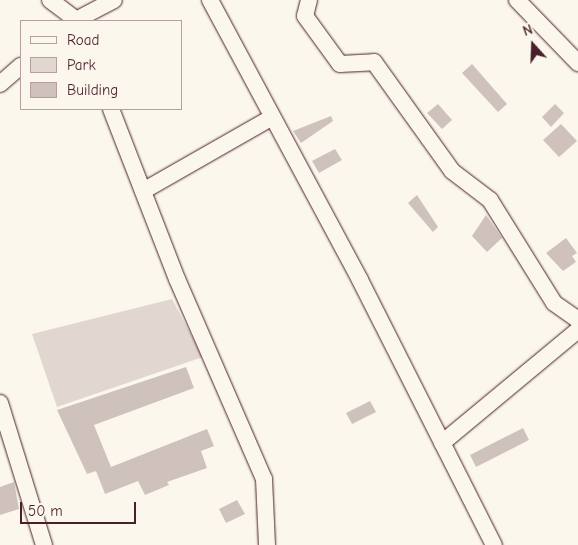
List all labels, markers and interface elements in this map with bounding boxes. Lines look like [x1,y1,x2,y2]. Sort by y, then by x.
legend [20,20,182,110]
north arrow [508,20,558,70]
text: N [520,21,535,40]
text: Road [67,31,99,49]
text: Park [67,56,96,74]
text: Building [67,81,118,99]
scale bar [22,492,139,524]
text: 50 m [28,502,63,520]

